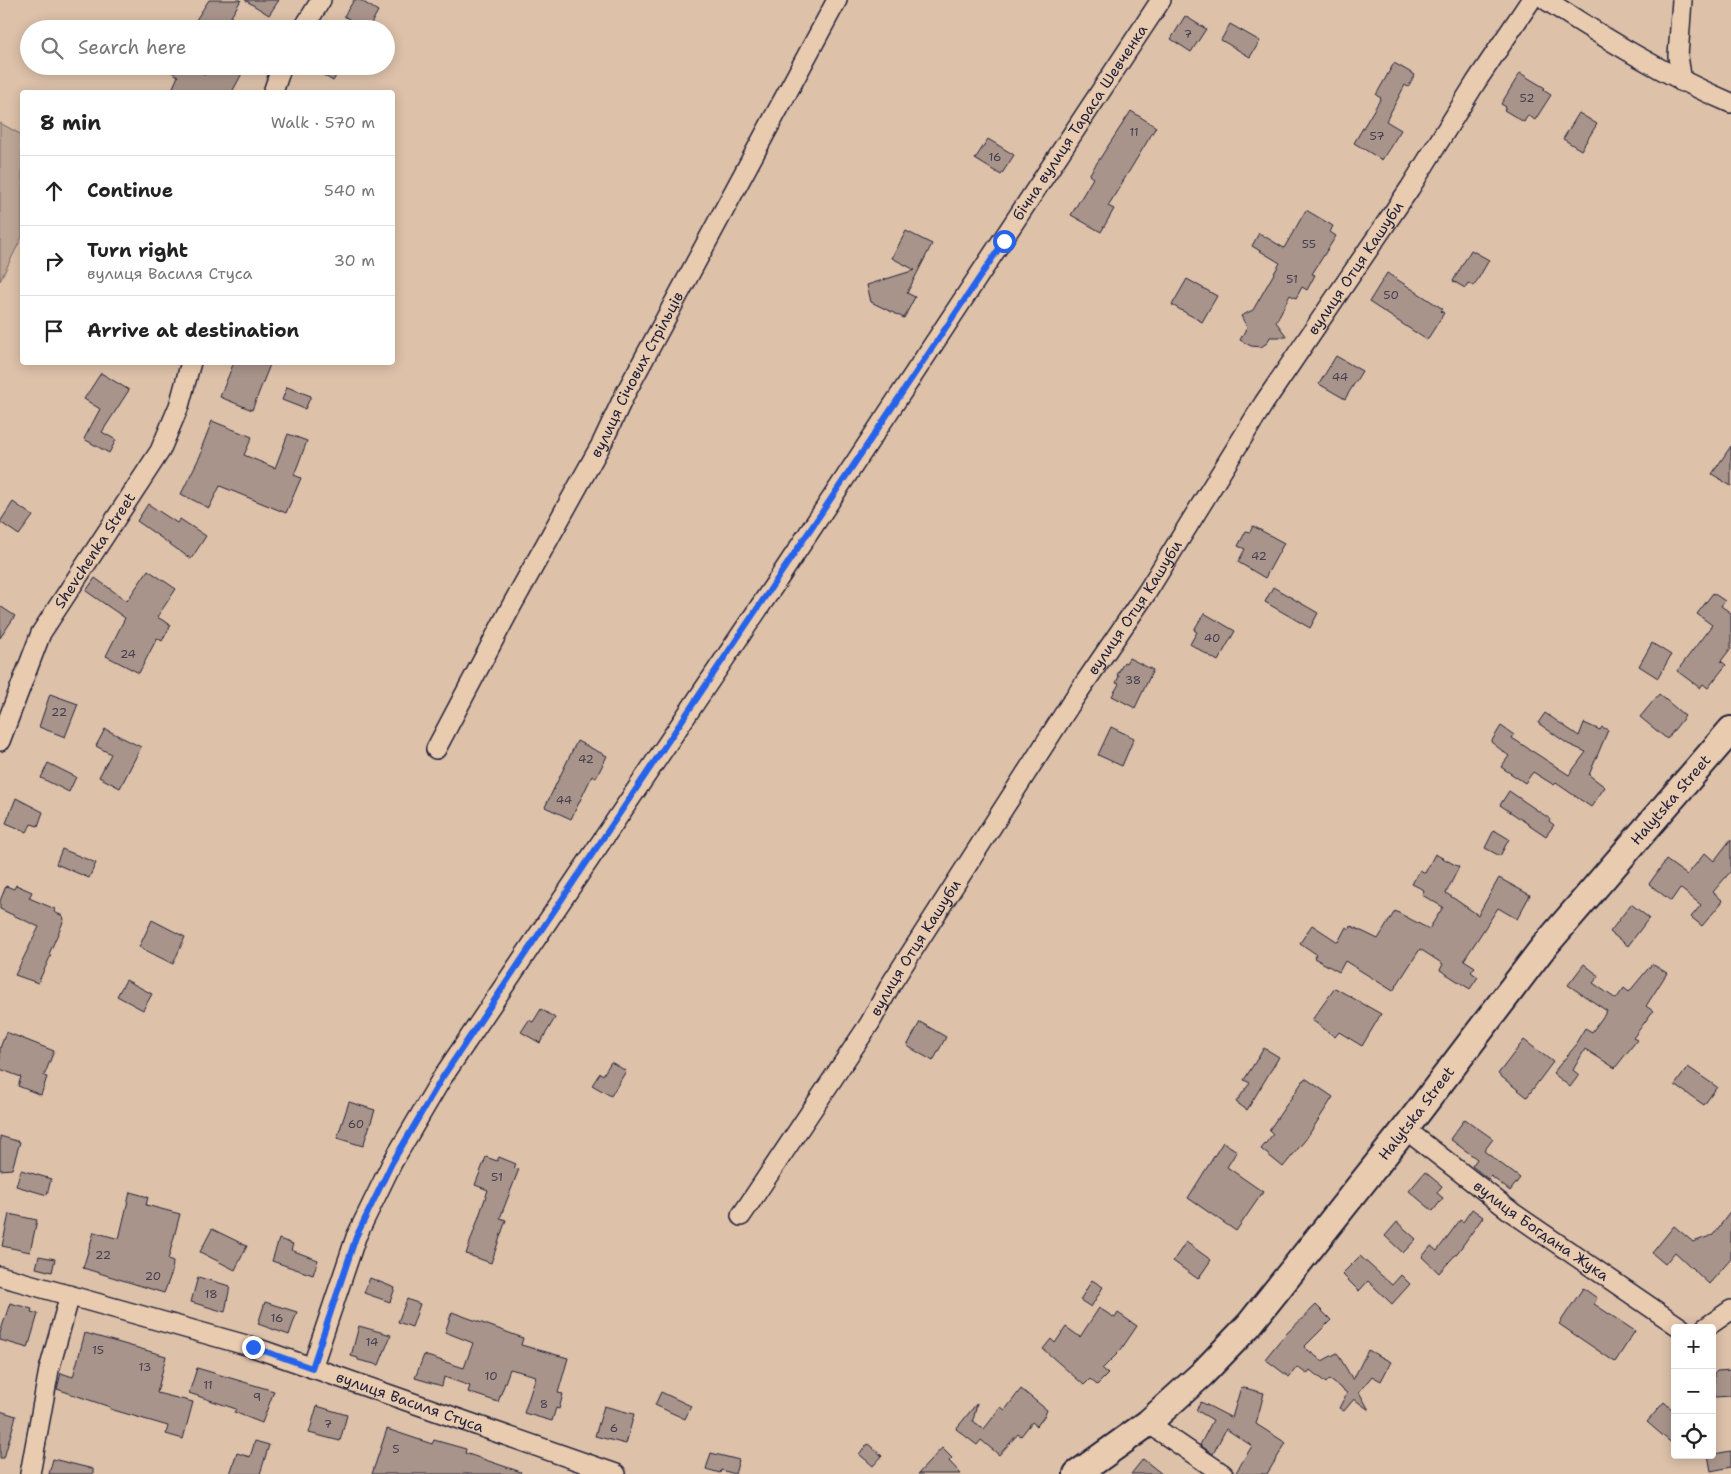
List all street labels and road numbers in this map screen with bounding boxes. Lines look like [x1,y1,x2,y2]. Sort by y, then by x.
street label: бічна вулиця Тараса Шевченка [1008,20,1152,224]
street label: вулиця Отця Кашуби [1303,197,1408,339]
street label: вулиця Січових Стрільців [586,288,688,461]
street label: Shevchenka Street [50,489,140,612]
street label: вулиця Отця Кашуби [1083,536,1187,679]
street label: Halytska Street [1626,750,1715,849]
street label: вулиця Отця Кашуби [866,875,966,1020]
street label: Halytska Street [1374,1063,1459,1164]
street label: вулиця Богдана Жука [1469,1176,1613,1286]
street label: вулиця Василя Стуса [333,1367,487,1437]

